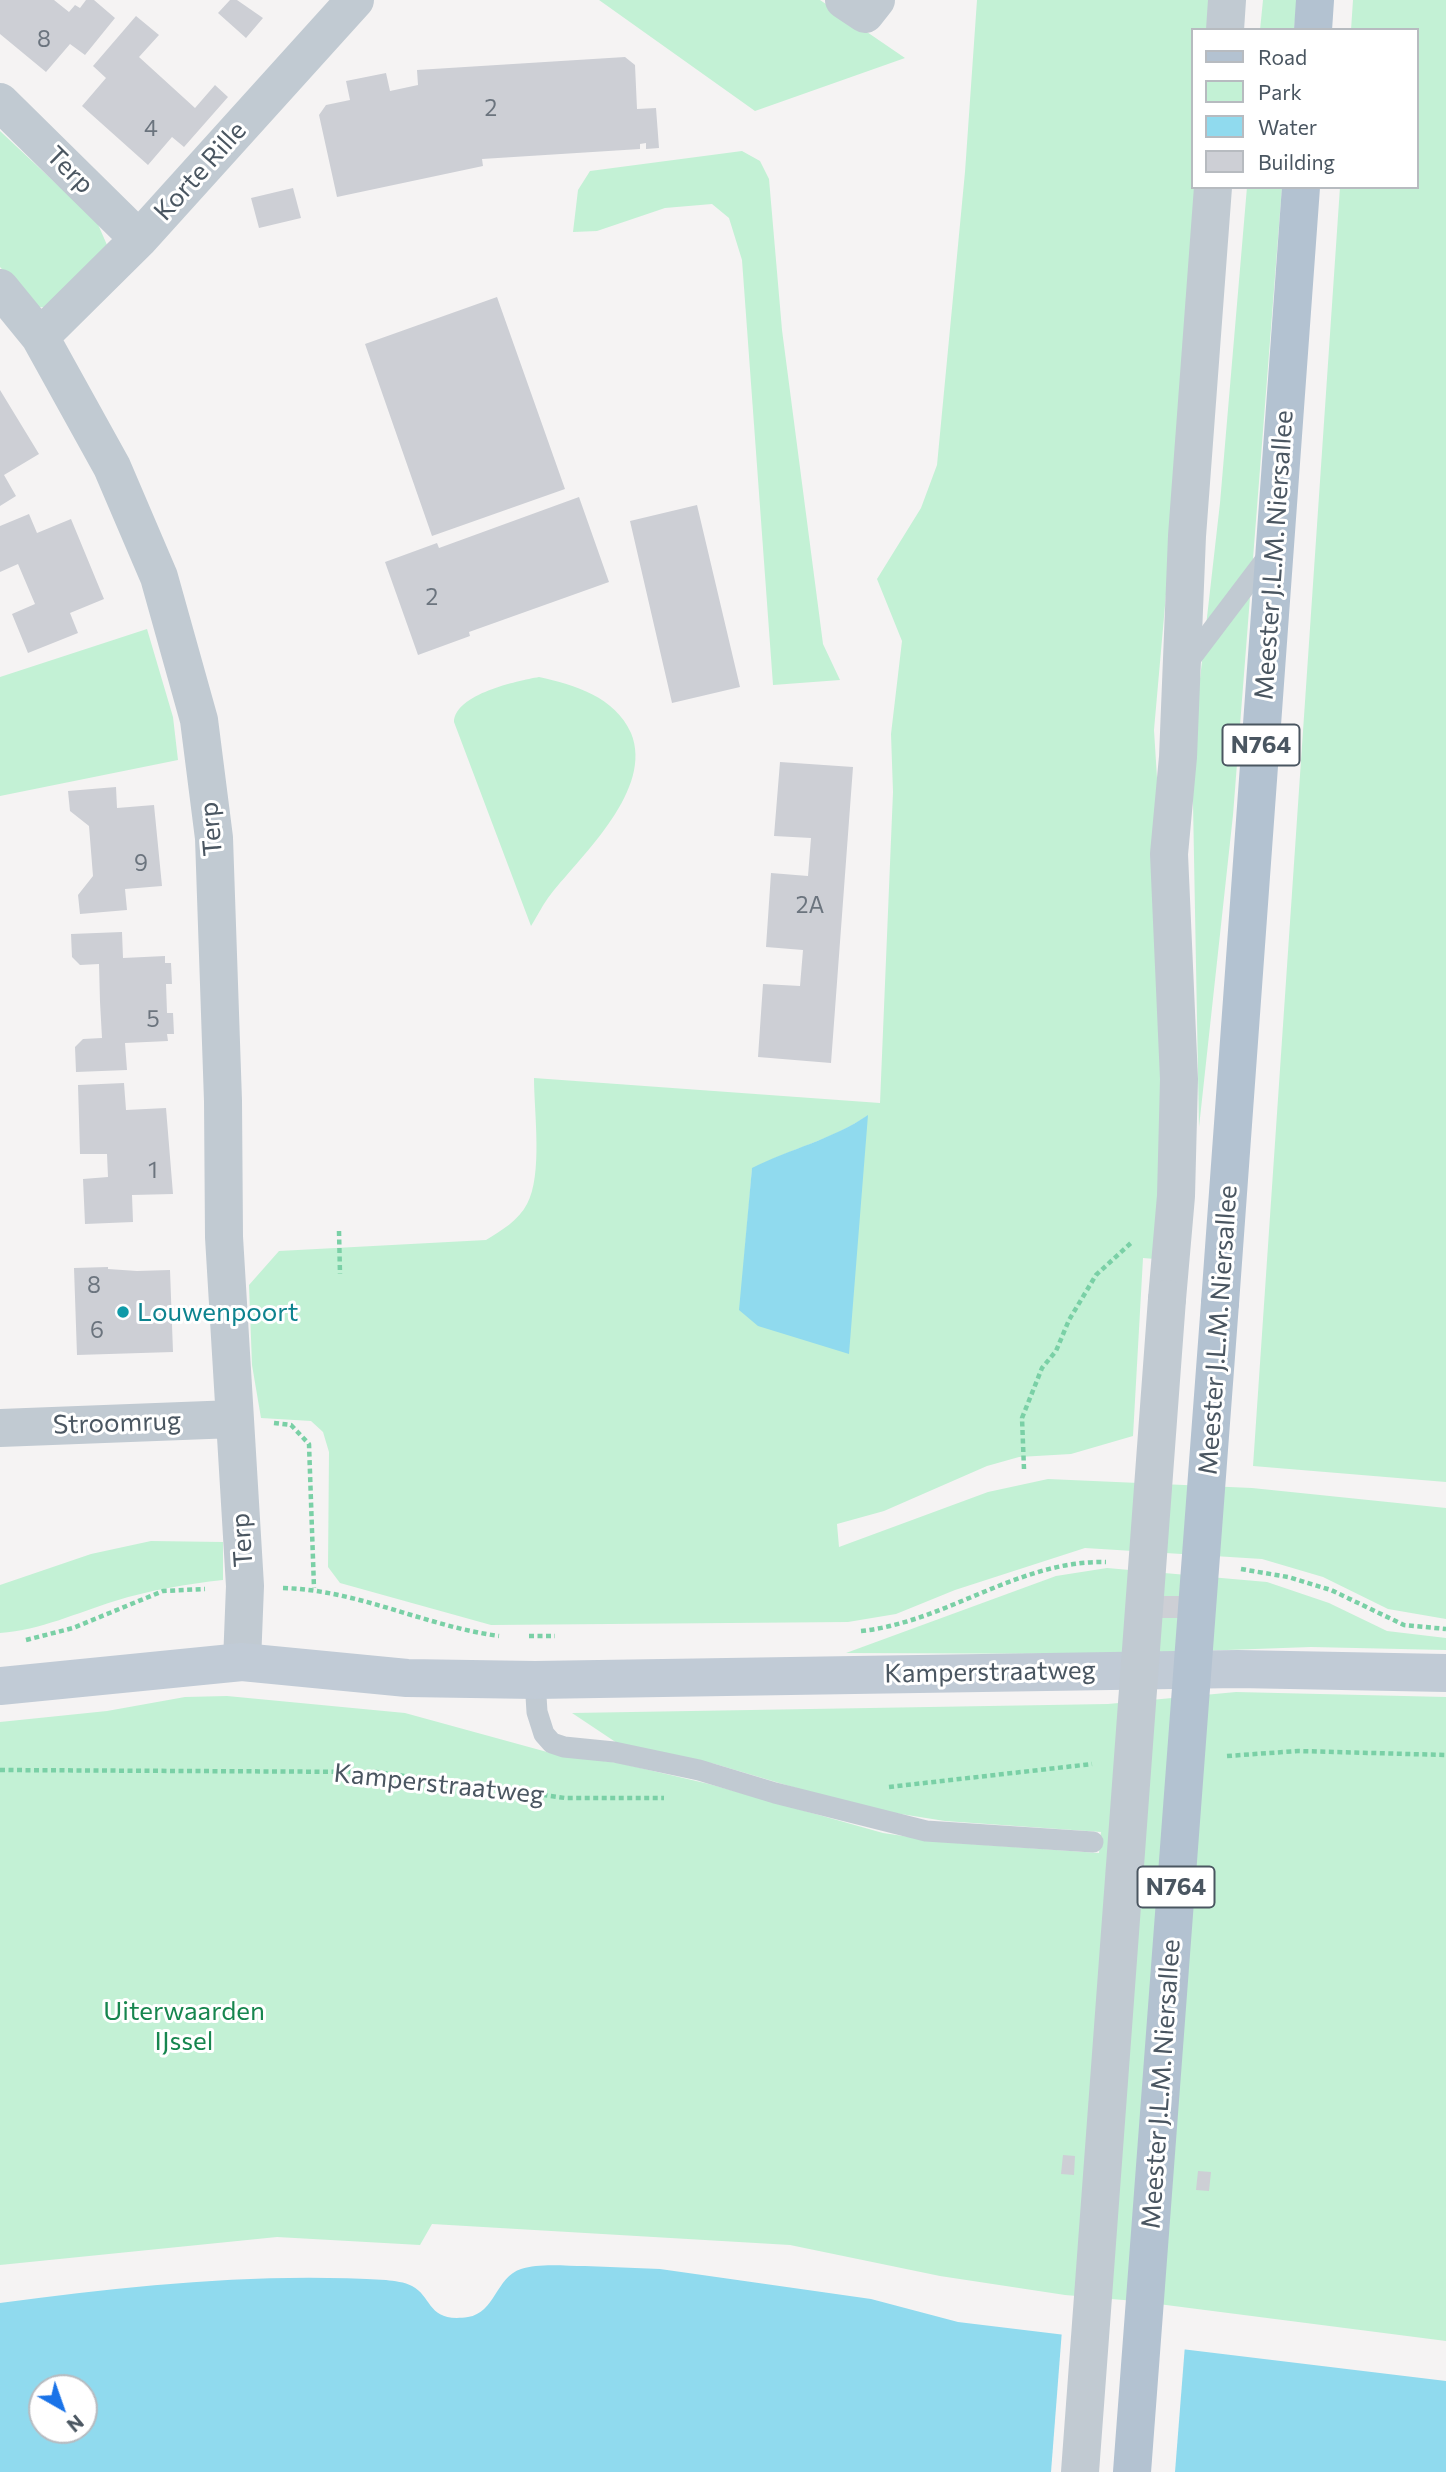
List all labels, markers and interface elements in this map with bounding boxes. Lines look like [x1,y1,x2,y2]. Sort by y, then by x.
house number: 8 [37,25,51,53]
legend [1190,28,1418,189]
text: Road [1258,44,1307,69]
text: Park [1258,79,1302,104]
house number: 2 [485,94,497,122]
house number: 4 [144,114,158,142]
text: Water [1258,114,1317,139]
street label: Korte Rille [147,115,253,227]
street label: Terp [40,140,100,200]
text: Building [1258,149,1335,174]
street label: Meester J.L.M. Niersallee [1248,409,1300,701]
house number: 2 [426,583,438,611]
road number: N764 [1222,724,1300,766]
street label: Terp [193,801,229,857]
house number: 9 [134,849,148,877]
house number: 2A [796,891,824,919]
house number: 5 [146,1005,160,1033]
house number: 1 [148,1156,158,1184]
street label: Meester J.L.M. Niersallee [1192,1184,1244,1476]
house number: 8 [87,1271,101,1299]
place label: Louwenpoort [137,1296,298,1328]
marker: Louwenpoort [115,1304,131,1320]
house number: 6 [90,1316,104,1344]
street label: Stroomrug [52,1405,182,1441]
street label: Terp [225,1512,259,1568]
street label: Kamperstraatweg [884,1655,1096,1689]
street label: Kamperstraatweg [332,1757,546,1811]
road number: N764 [1138,1866,1214,1908]
street label: Meester J.L.M. Niersallee [1135,1938,1187,2230]
park label: Uiterwaarden IJssel [103,1995,265,2056]
north arrow [28,2374,98,2444]
text: N [63,2411,88,2437]

